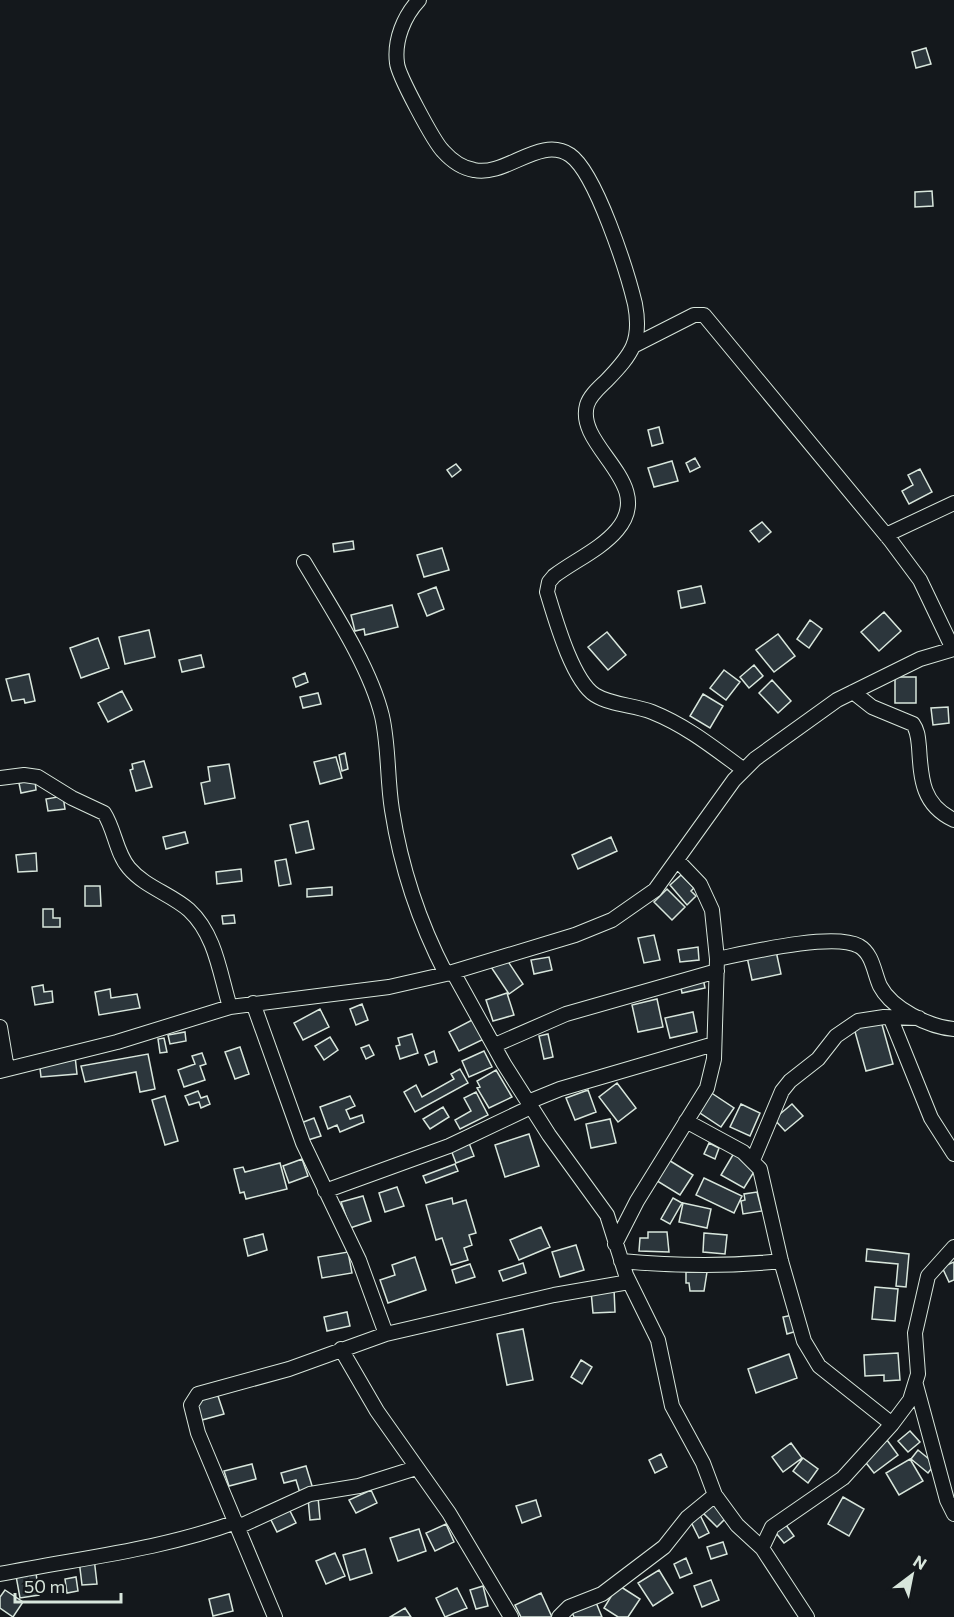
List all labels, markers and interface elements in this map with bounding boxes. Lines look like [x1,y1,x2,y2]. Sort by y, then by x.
north arrow [882,1545,942,1605]
text: N [910,1551,930,1573]
scale bar [15,1566,122,1604]
text: 50 m [24,1575,65,1597]

